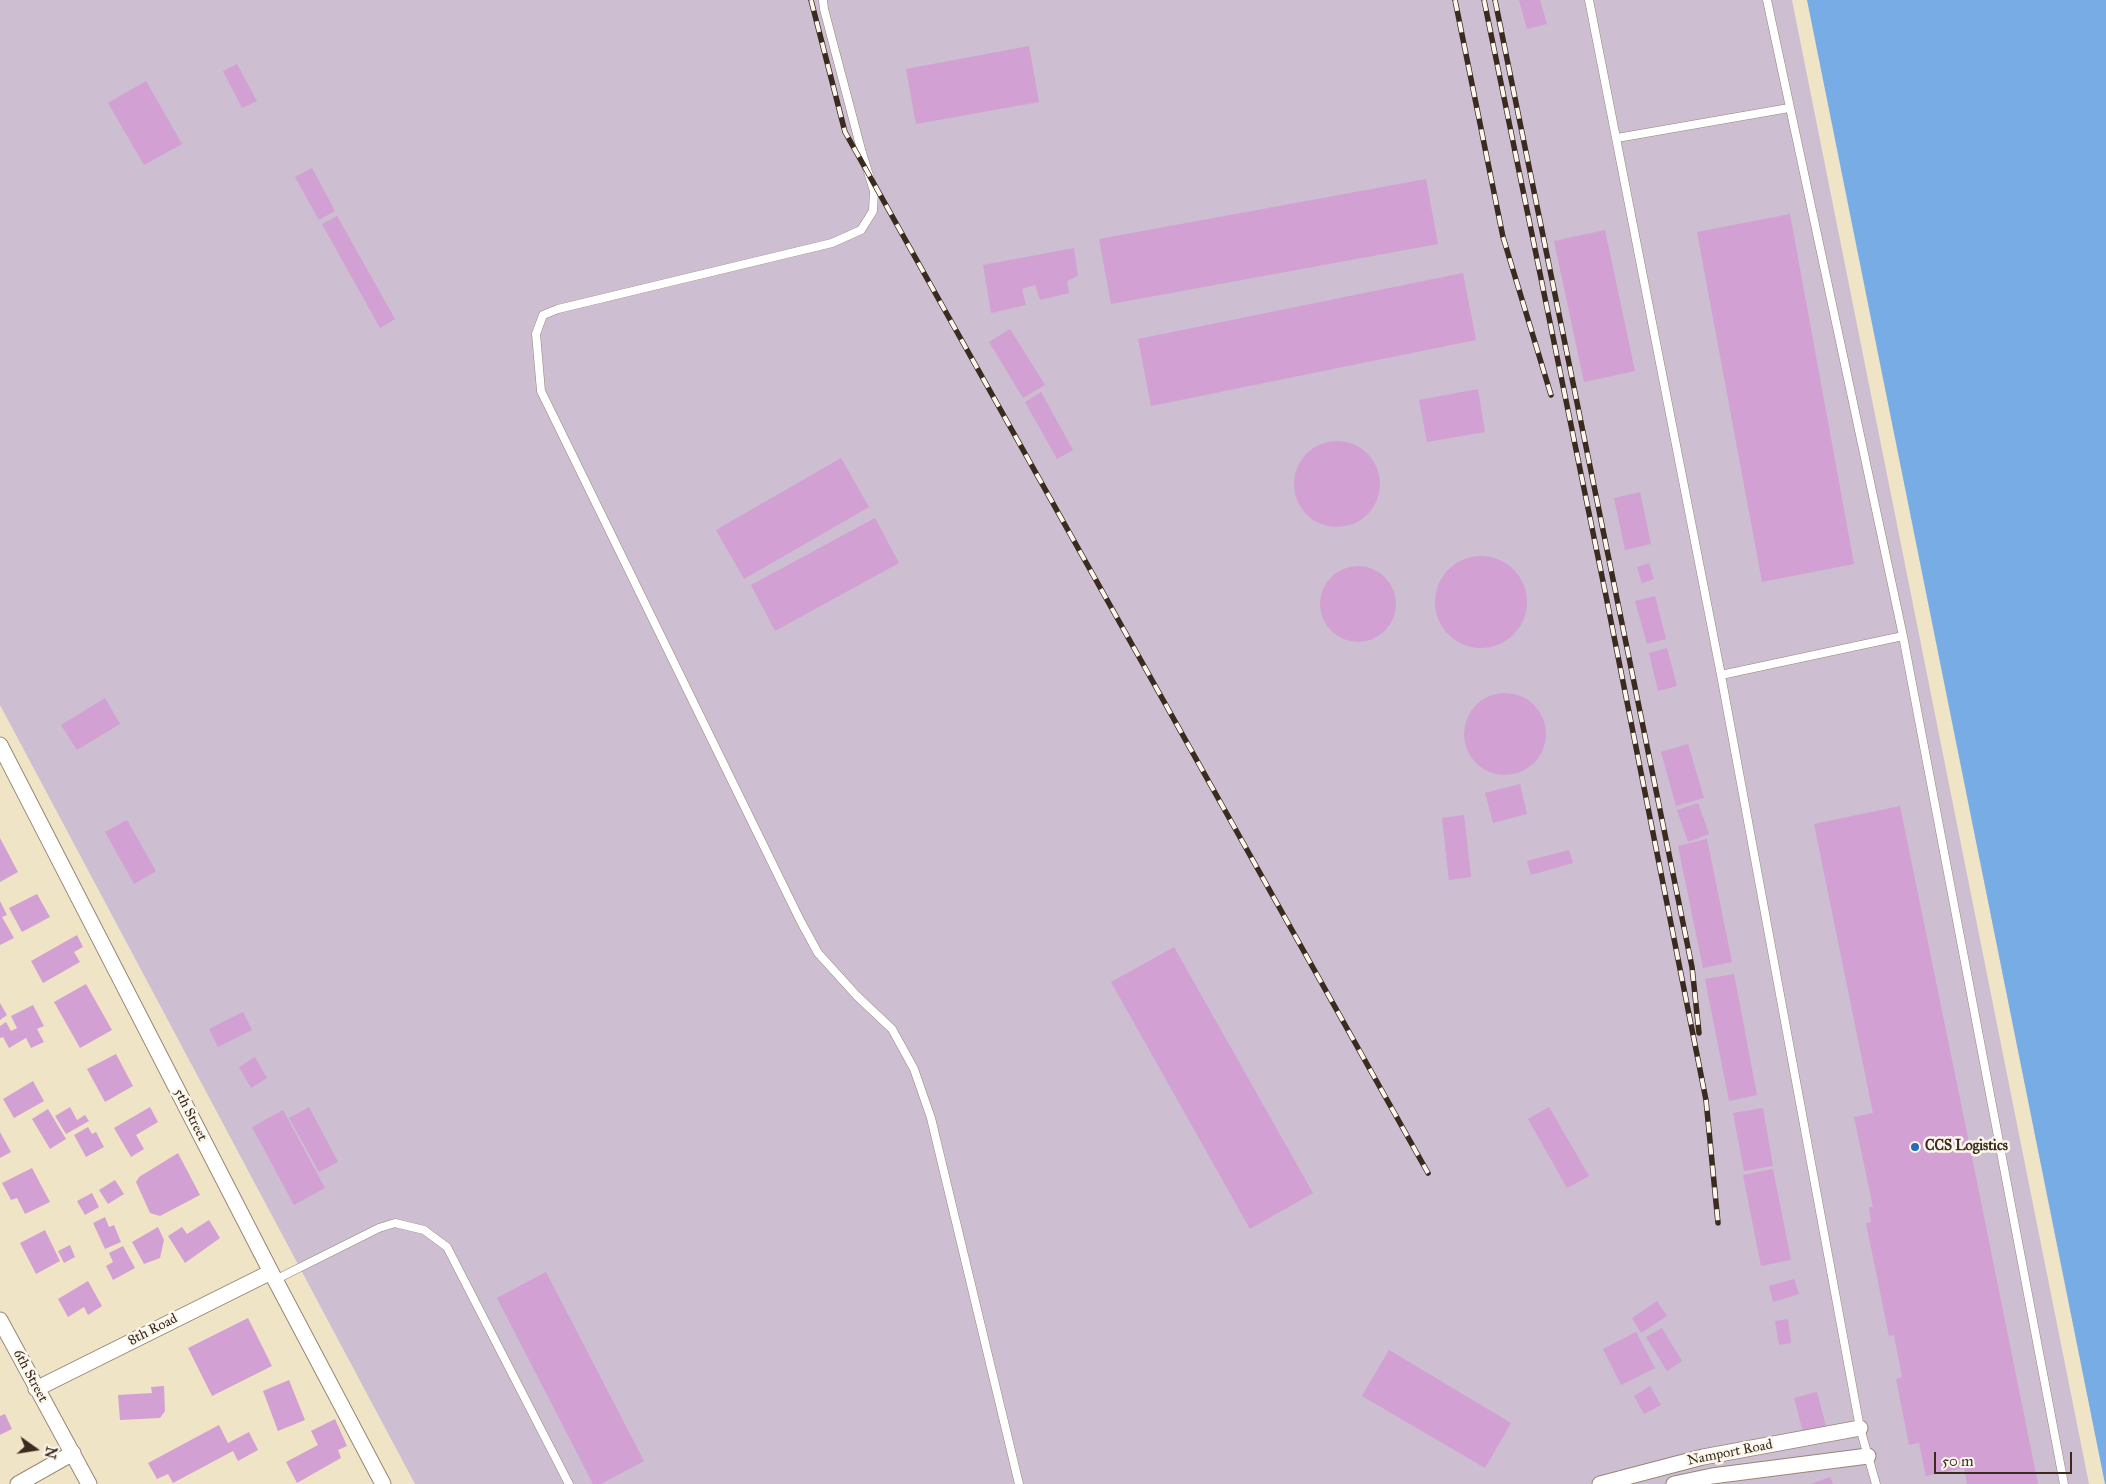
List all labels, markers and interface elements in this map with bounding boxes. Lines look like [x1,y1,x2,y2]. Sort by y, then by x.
street label: 5th Street [170,1086,210,1144]
place label: CCS Logistics [1925,1139,2008,1155]
marker: CCS Logistics [1909,1141,1921,1153]
street label: 8th Road [126,1310,180,1350]
street label: 6th Street [9,1347,51,1405]
north arrow [10,1424,60,1474]
street label: Namport Road [1686,1437,1774,1469]
scale bar [1936,1442,2074,1474]
text: N [40,1445,60,1460]
text: 50 m [1942,1452,1974,1470]

